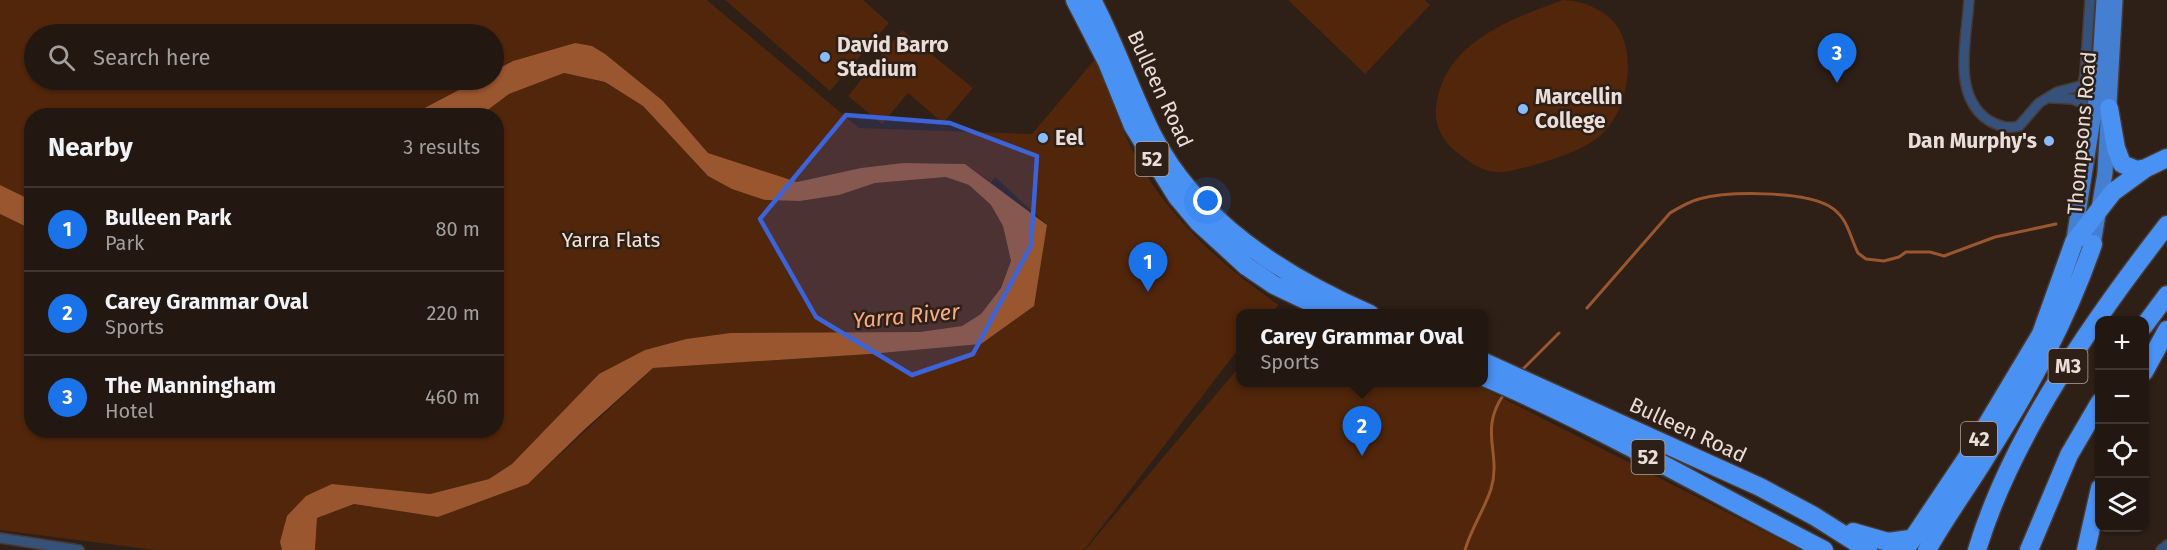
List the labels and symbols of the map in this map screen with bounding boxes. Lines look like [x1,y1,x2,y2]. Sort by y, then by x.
street label: Bulleen Road [1122,26,1198,152]
place label: David Barro Stadium [837,32,949,82]
pin: 3 [1818,34,1856,83]
marker: David Barro Stadium [818,50,832,64]
street label: Thompsons Road [2062,50,2102,216]
place label: Marcellin College [1535,84,1623,134]
marker: Marcellin College [1516,102,1530,116]
place label: Eel [1055,125,1084,151]
place label: Dan Murphy's [1908,128,2037,154]
marker: Eel [1036,131,1050,145]
marker: Dan Murphy's [2042,134,2056,148]
road number: 52 [1136,142,1168,176]
your location [1193,186,1222,215]
park label: Yarra Flats [562,227,661,253]
pin: 1 [1128,242,1168,292]
water label: Yarra River [851,298,961,334]
road number: M3 [2048,349,2088,383]
street label: Bulleen Road [1625,392,1751,468]
pin: 2 [1342,406,1382,456]
road number: 42 [1961,422,1997,456]
road number: 52 [1632,440,1664,474]

